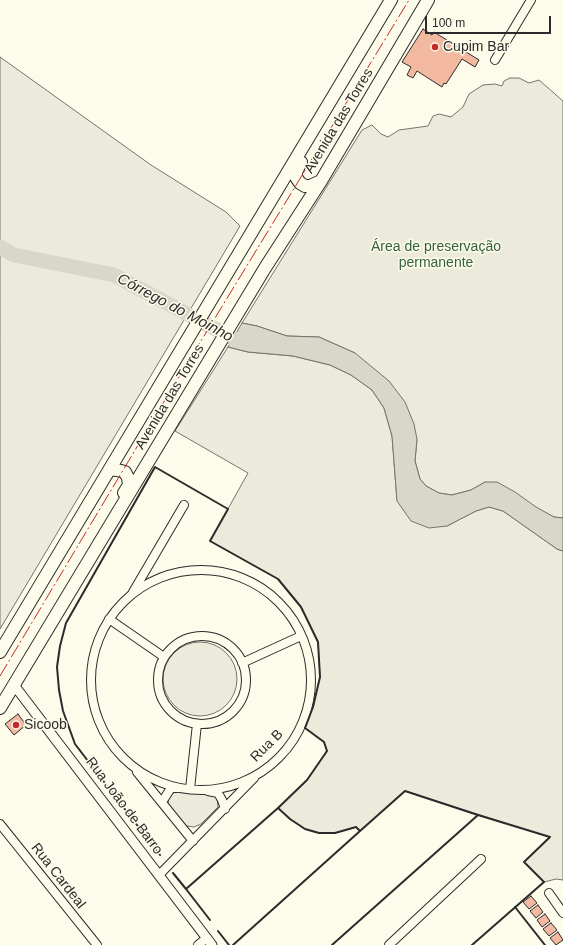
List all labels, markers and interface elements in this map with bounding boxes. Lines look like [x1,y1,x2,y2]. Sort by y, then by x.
scale bar [427,8,553,34]
text: 100 m [432,16,465,30]
place label: Cupim Bar [443,39,509,55]
marker: Cupim Bar [430,42,440,52]
street label: Avenida das Torres [301,65,377,177]
park label: Área de preservação permanente [371,239,501,272]
water label: Córrego do Moinho [114,270,236,346]
street label: Avenida das Torres [132,341,208,453]
place label: Sicoob [24,717,67,733]
marker: Sicoob [11,720,21,730]
street label: Rua B [247,726,287,766]
street label: Rua João de Barro [82,754,166,858]
street label: Rua Cardeal [27,840,89,912]

